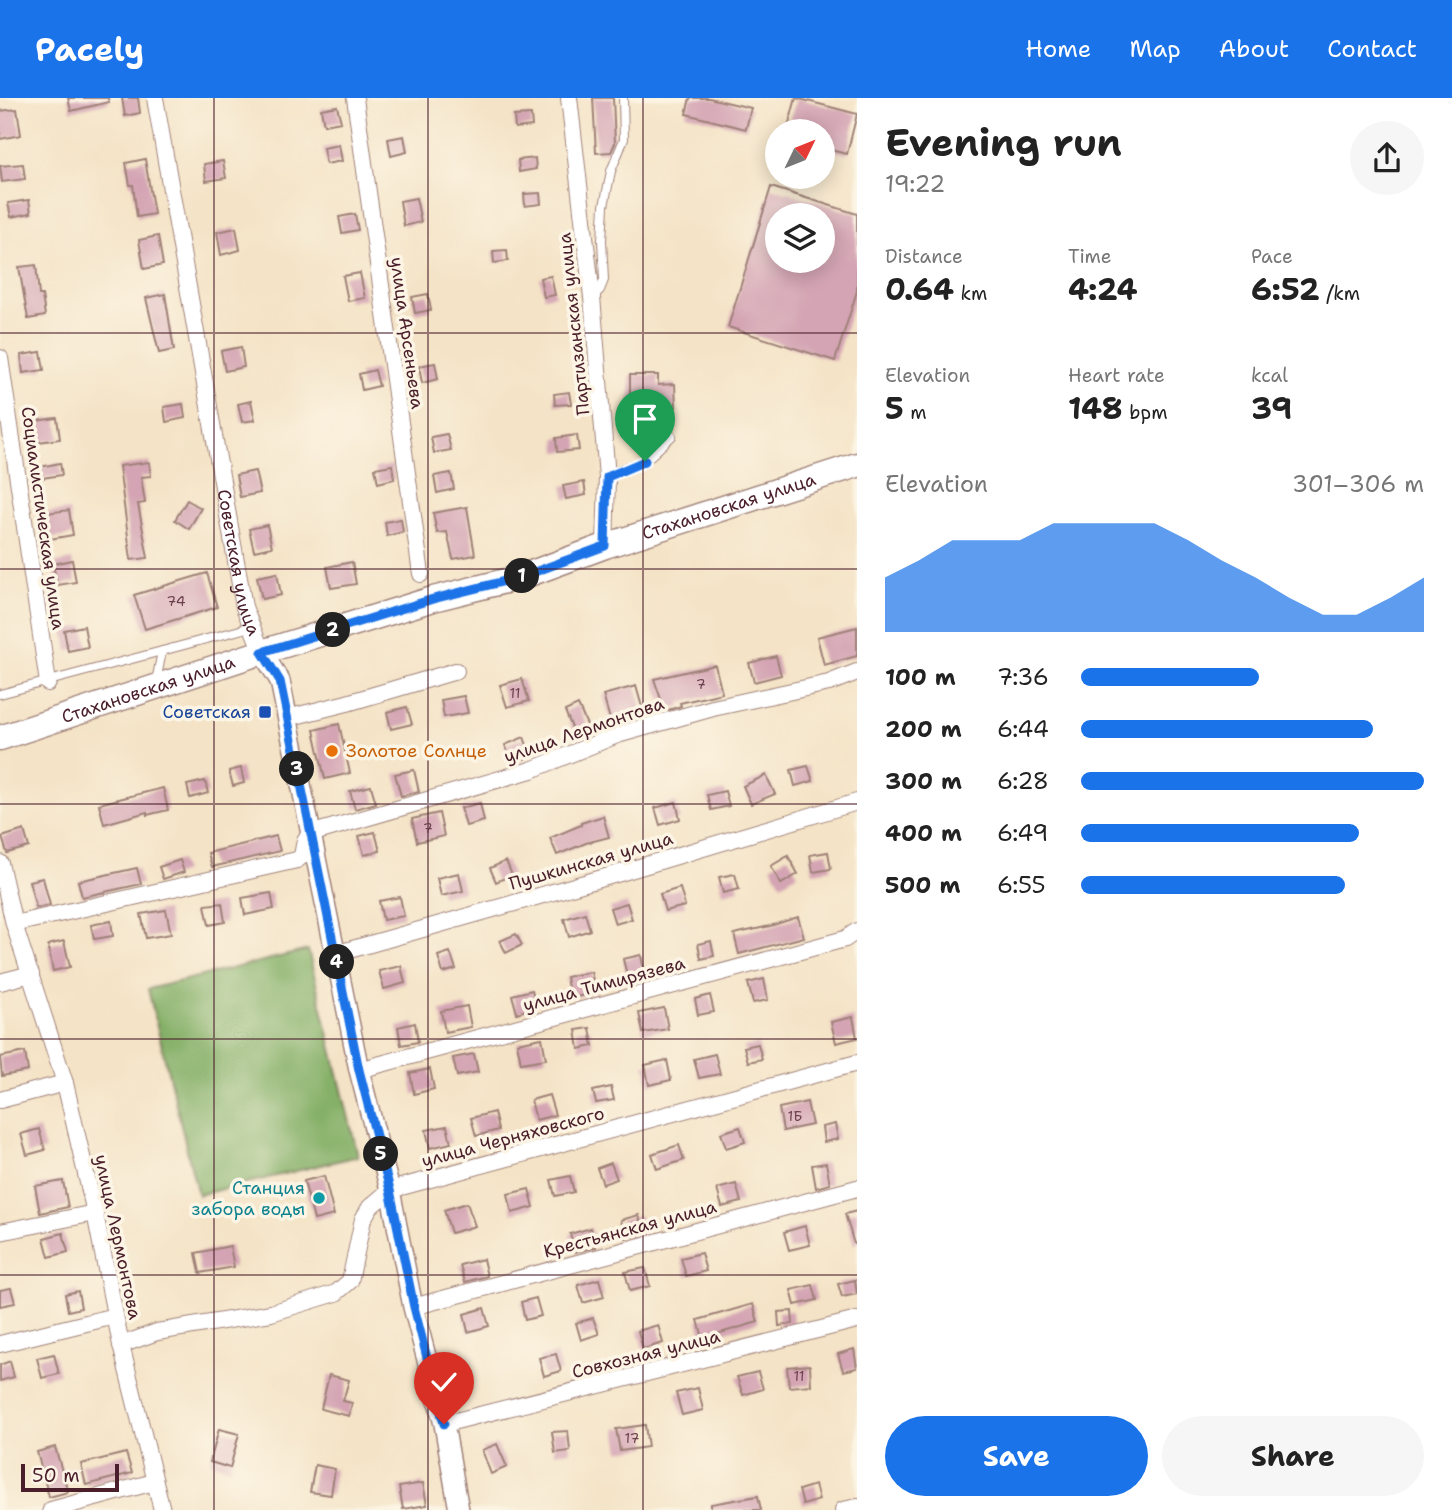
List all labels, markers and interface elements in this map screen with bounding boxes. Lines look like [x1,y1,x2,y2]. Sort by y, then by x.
text: Pacely [35,27,144,72]
text: Home [1025,33,1091,65]
text: Map [1129,33,1181,65]
text: About [1219,33,1289,65]
text: Contact [1327,33,1417,65]
text: Evening run [885,117,1122,168]
north arrow [765,119,835,189]
map controls [765,119,835,273]
button: share [1350,121,1424,195]
text: 19:22 [885,169,945,199]
button: layers [765,203,835,273]
street label: Партизанская улица [552,232,596,416]
text: Distance [885,244,963,269]
text: Time [1068,244,1112,269]
text: Pace [1251,244,1293,269]
street label: улица Арсеньева [384,255,430,411]
text: 0.64 [885,269,954,310]
text: 4:24 [1068,269,1138,310]
text: 6:52 [1251,269,1320,310]
text: km [954,281,987,306]
text: /km [1320,281,1360,306]
text: Elevation [885,363,970,388]
text: Heart rate [1068,363,1165,388]
text: kcal [1251,363,1288,388]
text: 5 [885,388,904,429]
text: 148 [1068,388,1123,429]
text: 39 [1251,388,1292,429]
pin [615,389,675,461]
icon: arrive [626,400,664,438]
text: m [904,400,927,425]
text: bpm [1123,400,1168,425]
street label: Социалистическая улица [15,405,71,631]
street label: Стахановская улица [639,467,819,545]
text: Elevation [885,469,988,499]
text: 301–306 m [1292,469,1424,499]
street label: Советская улица [212,487,266,639]
pin: 1 [504,559,540,594]
text: 1 [517,563,526,588]
house number: 74 [167,592,186,610]
pin: 2 [316,612,350,648]
text: 2 [326,617,339,642]
street label: Стахановская улица [58,650,238,729]
text: 100 m [885,662,956,692]
text: 7:36 [997,662,1049,692]
house number: 7 [696,675,706,693]
house number: 11 [509,684,521,702]
street label: улица Лермонтова [501,691,667,769]
place label: Советская [163,700,251,724]
marker: Советская [257,704,273,720]
text: 200 m [885,714,962,744]
text: 6:44 [997,714,1049,744]
place label: Золотое Солнце [346,739,487,763]
marker: Золотое Солнце [324,743,340,759]
pin: 3 [280,752,314,786]
text: 3 [290,756,303,781]
text: 300 m [885,766,962,796]
text: 6:28 [997,766,1049,796]
text: 400 m [885,818,962,848]
text: 6:49 [997,818,1048,848]
house number: 7 [423,819,433,837]
street label: Пушкинская улица [506,826,676,896]
text: 500 m [885,870,960,900]
text: 6:55 [997,870,1046,900]
pin: 4 [320,944,354,980]
text: 4 [330,949,343,974]
street label: улица Тимирязева [520,951,688,1017]
street label: улица Черняховского [419,1101,607,1173]
house number: 1Б [787,1107,803,1125]
pin: 5 [364,1136,398,1172]
text: 5 [375,1141,386,1166]
street label: улица Лермонтова [89,1152,147,1322]
place label: Станция забора воды [192,1176,305,1221]
marker: Станция забора воды [311,1190,327,1206]
street label: Крестьянская улица [541,1194,719,1264]
street label: Совхозная улица [569,1324,723,1384]
pin [414,1352,474,1424]
icon: check [425,1363,463,1401]
house number: 11 [793,1367,805,1385]
button: Save [885,1416,1148,1496]
button: Share [1162,1416,1424,1496]
house number: 17 [625,1429,639,1447]
scale bar [21,1461,119,1493]
text: 50 m [32,1463,80,1488]

